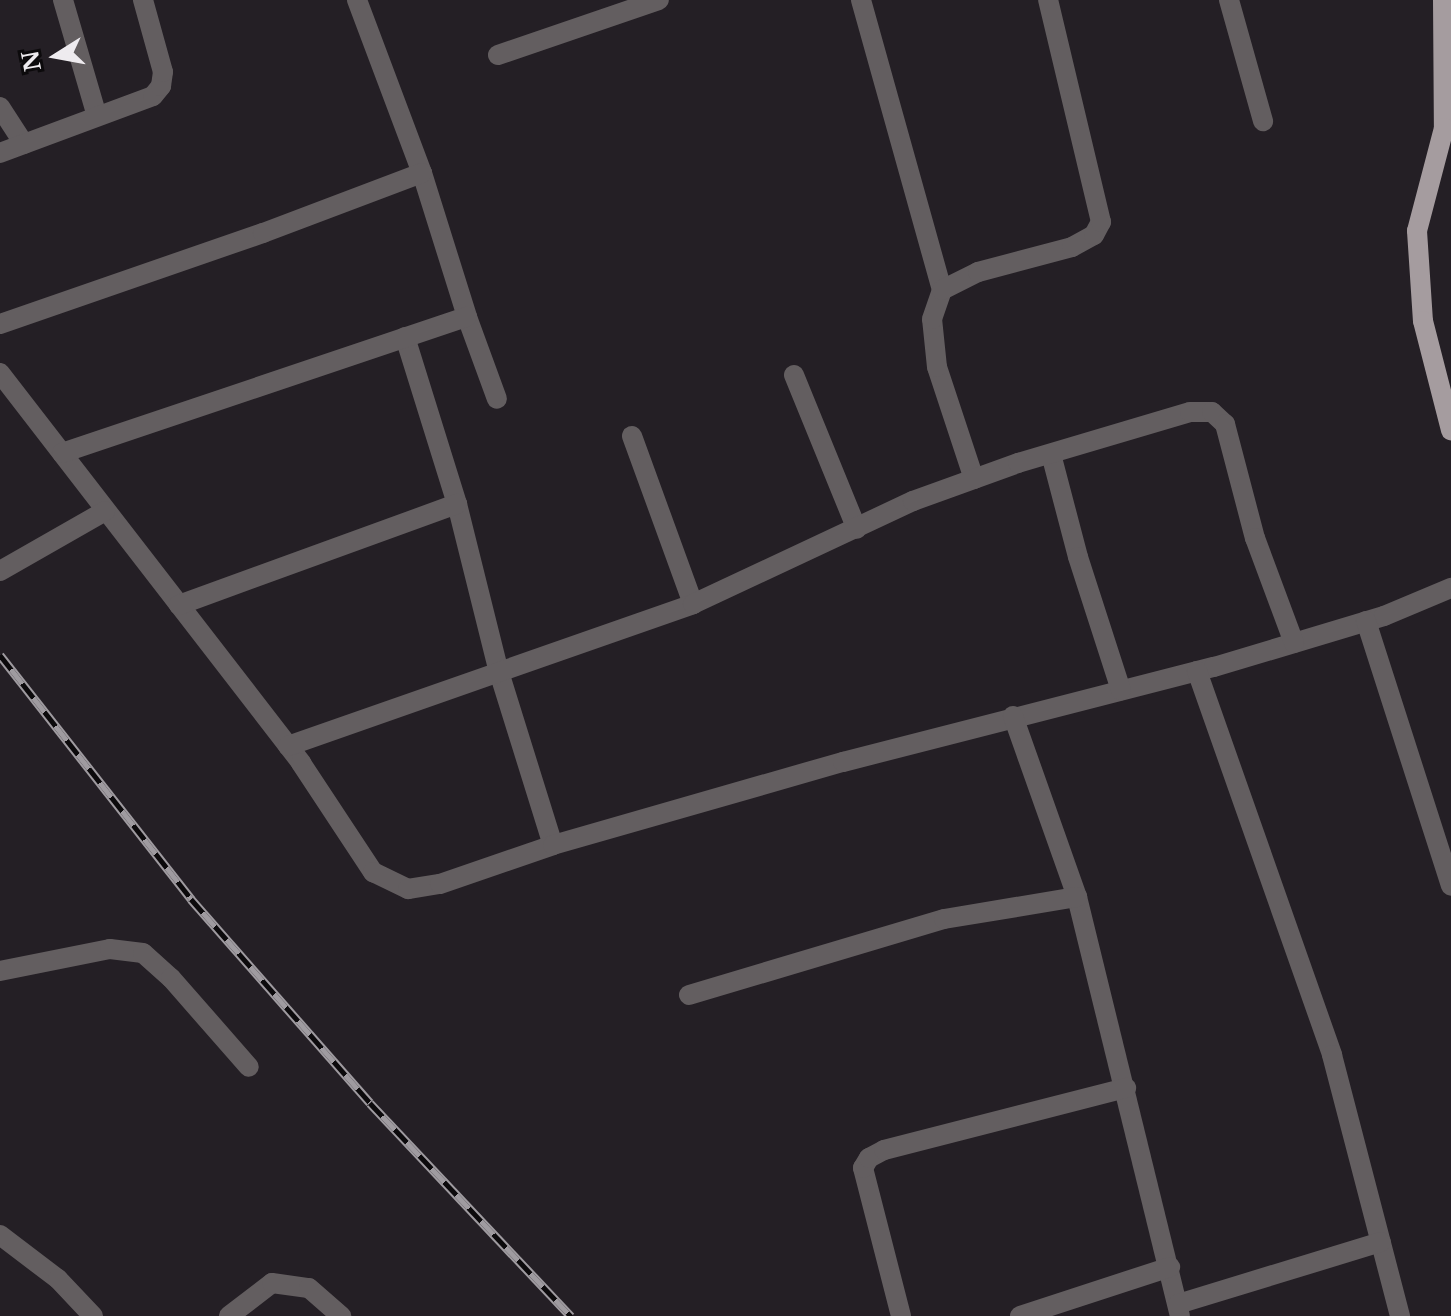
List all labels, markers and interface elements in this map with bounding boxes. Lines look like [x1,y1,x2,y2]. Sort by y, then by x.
north arrow [16,16,96,96]
text: N [17,48,47,73]

